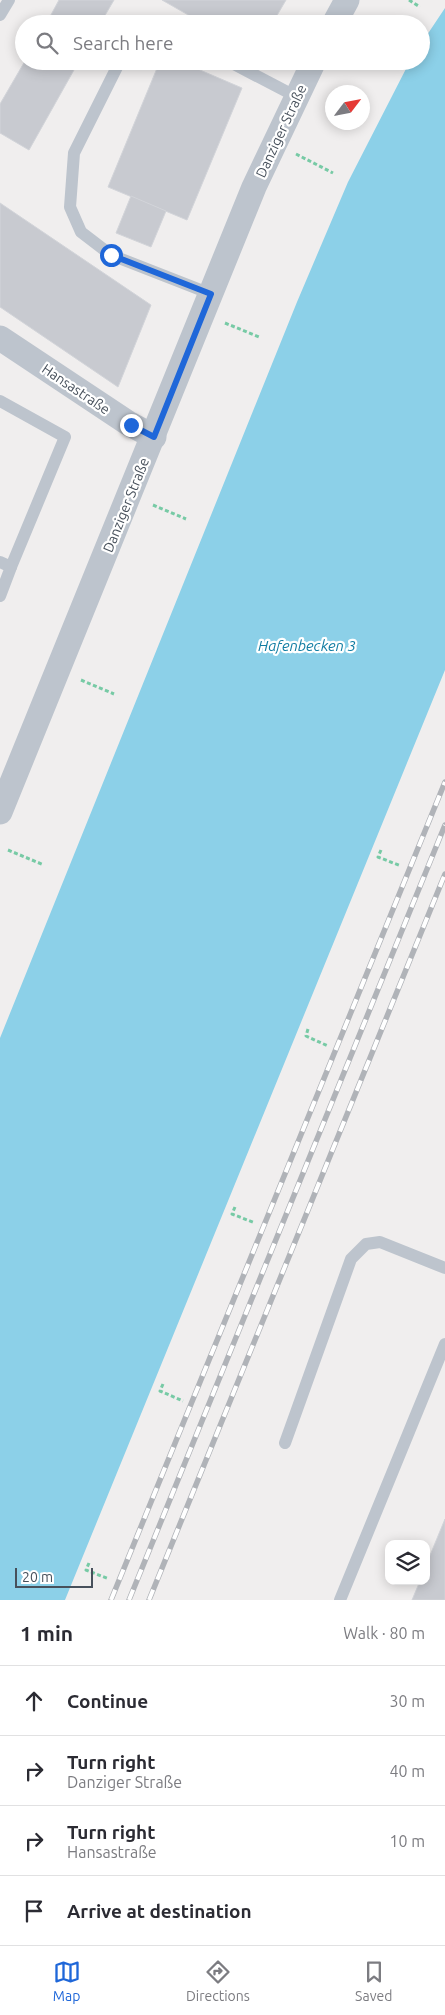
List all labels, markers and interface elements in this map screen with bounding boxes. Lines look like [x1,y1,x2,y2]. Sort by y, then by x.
search box [15,15,430,70]
icon: search [33,29,61,57]
text: Search here [73,32,173,54]
street label: Danziger Straße [252,82,310,180]
north arrow [325,85,370,130]
route start [100,244,123,267]
street label: Hansastraße [39,360,113,418]
route end [120,414,143,437]
street label: Danziger Straße [100,455,152,555]
water label: Hafenbecken 3 [258,637,356,654]
map controls [385,1540,430,1585]
button: layers [385,1540,430,1585]
scale bar [15,1565,92,1588]
text: 20 m [22,1569,53,1585]
text: 1 min [20,1621,73,1645]
text: Walk · 80 m [343,1624,425,1642]
icon: ahead [20,1687,48,1715]
text: Continue [67,1690,148,1712]
text: 30 m [389,1692,425,1710]
text: Turn right [67,1751,155,1773]
icon: right [20,1757,48,1785]
text: 40 m [389,1762,425,1780]
text: Danziger Straße [67,1773,182,1791]
text: Turn right [67,1821,155,1843]
icon: right [20,1827,48,1855]
text: 10 m [389,1832,425,1850]
text: Hansastraße [67,1843,157,1861]
icon: arrive [20,1897,48,1925]
text: Arrive at destination [67,1900,252,1922]
tab: Map [53,1958,81,2004]
tab: Directions [186,1958,250,2004]
tab: Saved [355,1958,392,2004]

